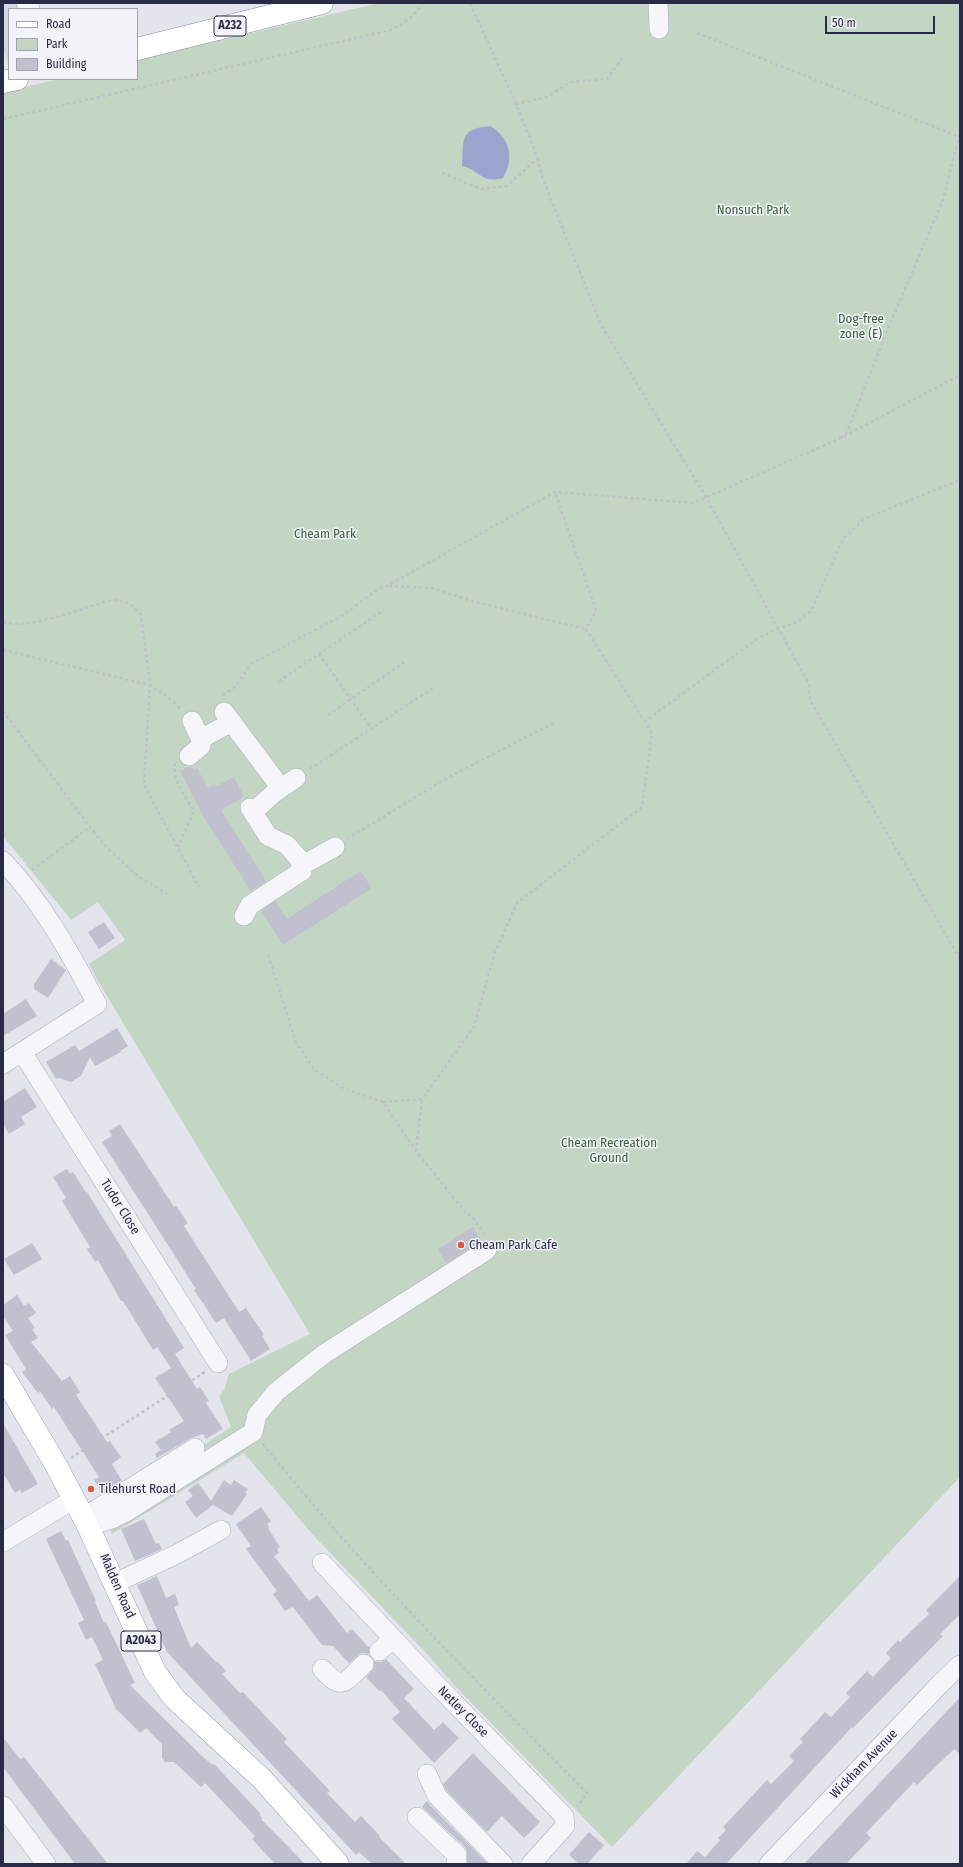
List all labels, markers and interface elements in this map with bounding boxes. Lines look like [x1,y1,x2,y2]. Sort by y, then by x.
legend [8,8,138,80]
scale bar [827,8,937,34]
road number: A232 [214,16,246,36]
text: 50 m [832,16,856,30]
text: Road [46,17,71,31]
text: Park [46,37,67,51]
text: Building [46,57,86,71]
park label: Nonsuch Park [717,202,789,218]
park label: Dog-free zone (E) [838,311,884,342]
park label: Cheam Park [294,526,356,542]
park label: Cheam Recreation Ground [561,1135,657,1166]
street label: Tudor Close [97,1176,143,1238]
place label: Cheam Park Cafe [469,1237,557,1253]
marker: Cheam Park Cafe [456,1240,466,1250]
place label: Tilehurst Road [99,1481,176,1497]
marker: Tilehurst Road [86,1484,96,1494]
street label: Malden Road [96,1551,138,1621]
road number: A2043 [121,1631,161,1651]
street label: Netley Close [434,1683,492,1741]
street label: Wickham Avenue [827,1726,901,1802]

